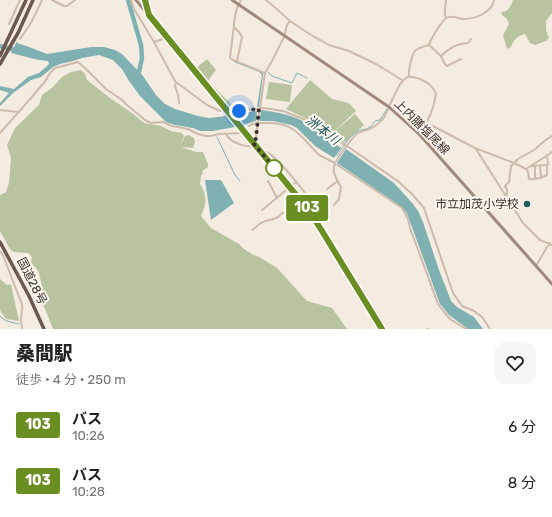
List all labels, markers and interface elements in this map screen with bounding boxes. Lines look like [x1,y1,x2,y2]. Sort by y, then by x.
street label: 上内膳塩尾線 [392,97,452,157]
your location [229,101,249,121]
water label: 洲本川 [303,112,345,149]
unlabelled marker [265,159,283,177]
line badge: 103 [284,195,330,221]
place label: 市立加茂小学校 [435,197,519,211]
text: 103 [294,199,320,216]
marker: 市立加茂小学校 [522,199,532,209]
street label: 国道28号 [14,255,50,307]
text: 桑間駅 [16,342,73,365]
button: heart [494,342,536,384]
text: 徒歩 · 4 分 · 250 m [16,372,126,387]
text: バス [72,410,102,428]
text: 103 [25,416,51,433]
text: 6 分 [508,418,536,436]
text: 10:26 [72,428,105,443]
text: バス [72,466,102,484]
text: 103 [25,472,51,489]
text: 8 分 [508,474,536,492]
text: 10:28 [72,484,105,499]

